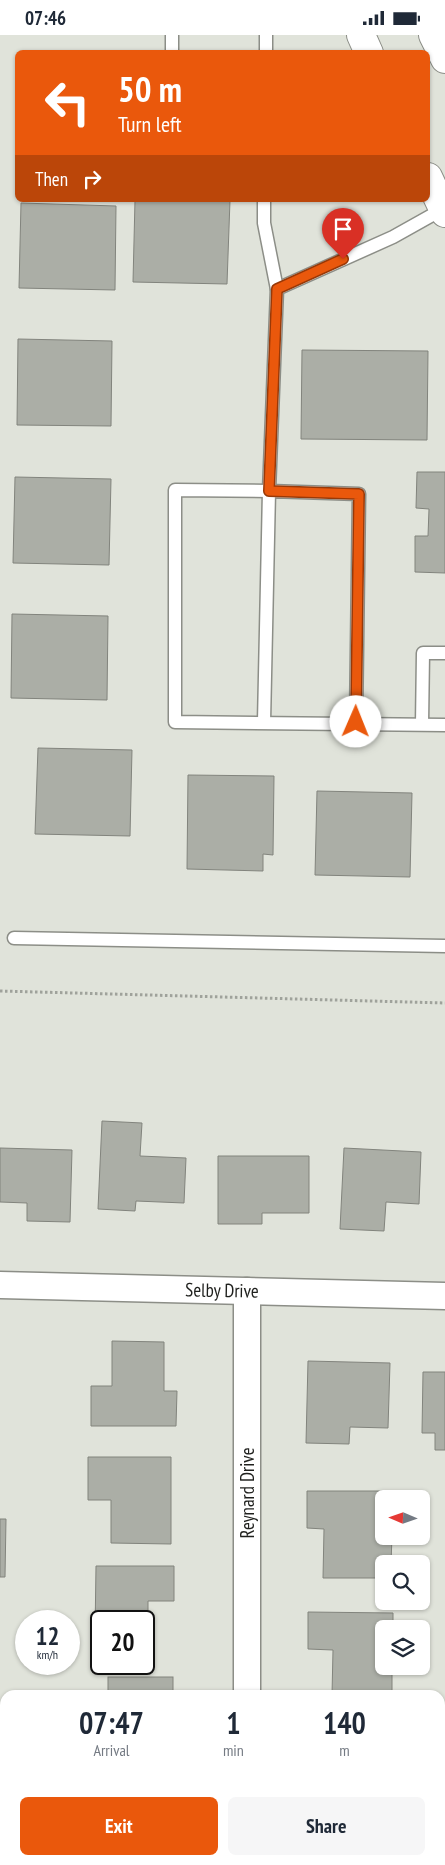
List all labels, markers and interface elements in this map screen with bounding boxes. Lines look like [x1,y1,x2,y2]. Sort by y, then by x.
text: 07:46 [25,6,66,30]
text: 50 m [118,66,182,112]
icon: left [35,70,100,135]
text: Turn left [118,110,182,138]
icon: right [78,165,106,193]
text: Then [35,167,68,191]
pin [322,208,364,259]
icon: arrive [329,215,357,243]
position arrow [329,695,381,747]
street label: Selby Drive [185,1277,259,1303]
street label: Reynard Drive [235,1447,259,1538]
north arrow [375,1490,430,1545]
map controls [375,1490,430,1675]
button: search [375,1555,430,1610]
speed limit sign: 20 [90,1610,155,1675]
text: 12 [36,1620,59,1652]
button: layers [375,1620,430,1675]
text: km/h [37,1647,58,1662]
text: 07:47 [79,1703,144,1742]
text: 1 [226,1703,241,1742]
text: 140 [323,1703,366,1742]
text: Arrival [93,1740,130,1760]
text: min [223,1740,244,1760]
text: m [339,1740,350,1760]
button: Exit [20,1797,218,1855]
button: Share [228,1797,425,1855]

